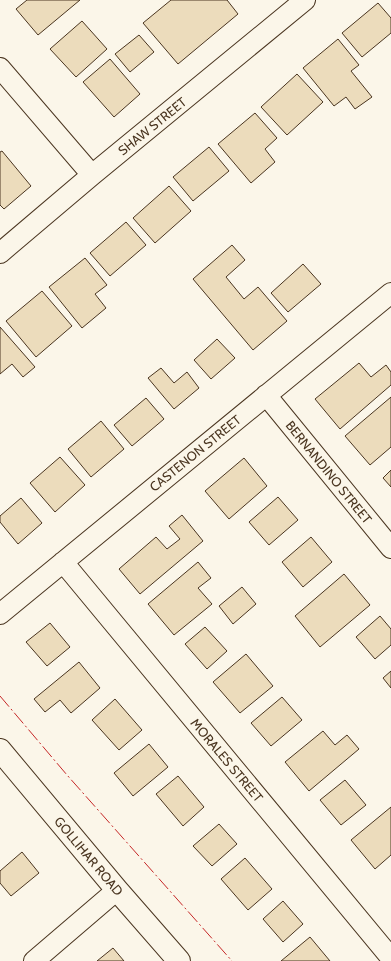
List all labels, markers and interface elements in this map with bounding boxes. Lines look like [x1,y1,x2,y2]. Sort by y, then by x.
street label: SHAW STREET [115,94,189,158]
street label: CASTENON STREET [146,411,244,495]
street label: BERNANDINO STREET [283,417,375,527]
street label: MORALES STREET [187,715,267,805]
street label: GOLLIHAR ROAD [51,813,127,899]

